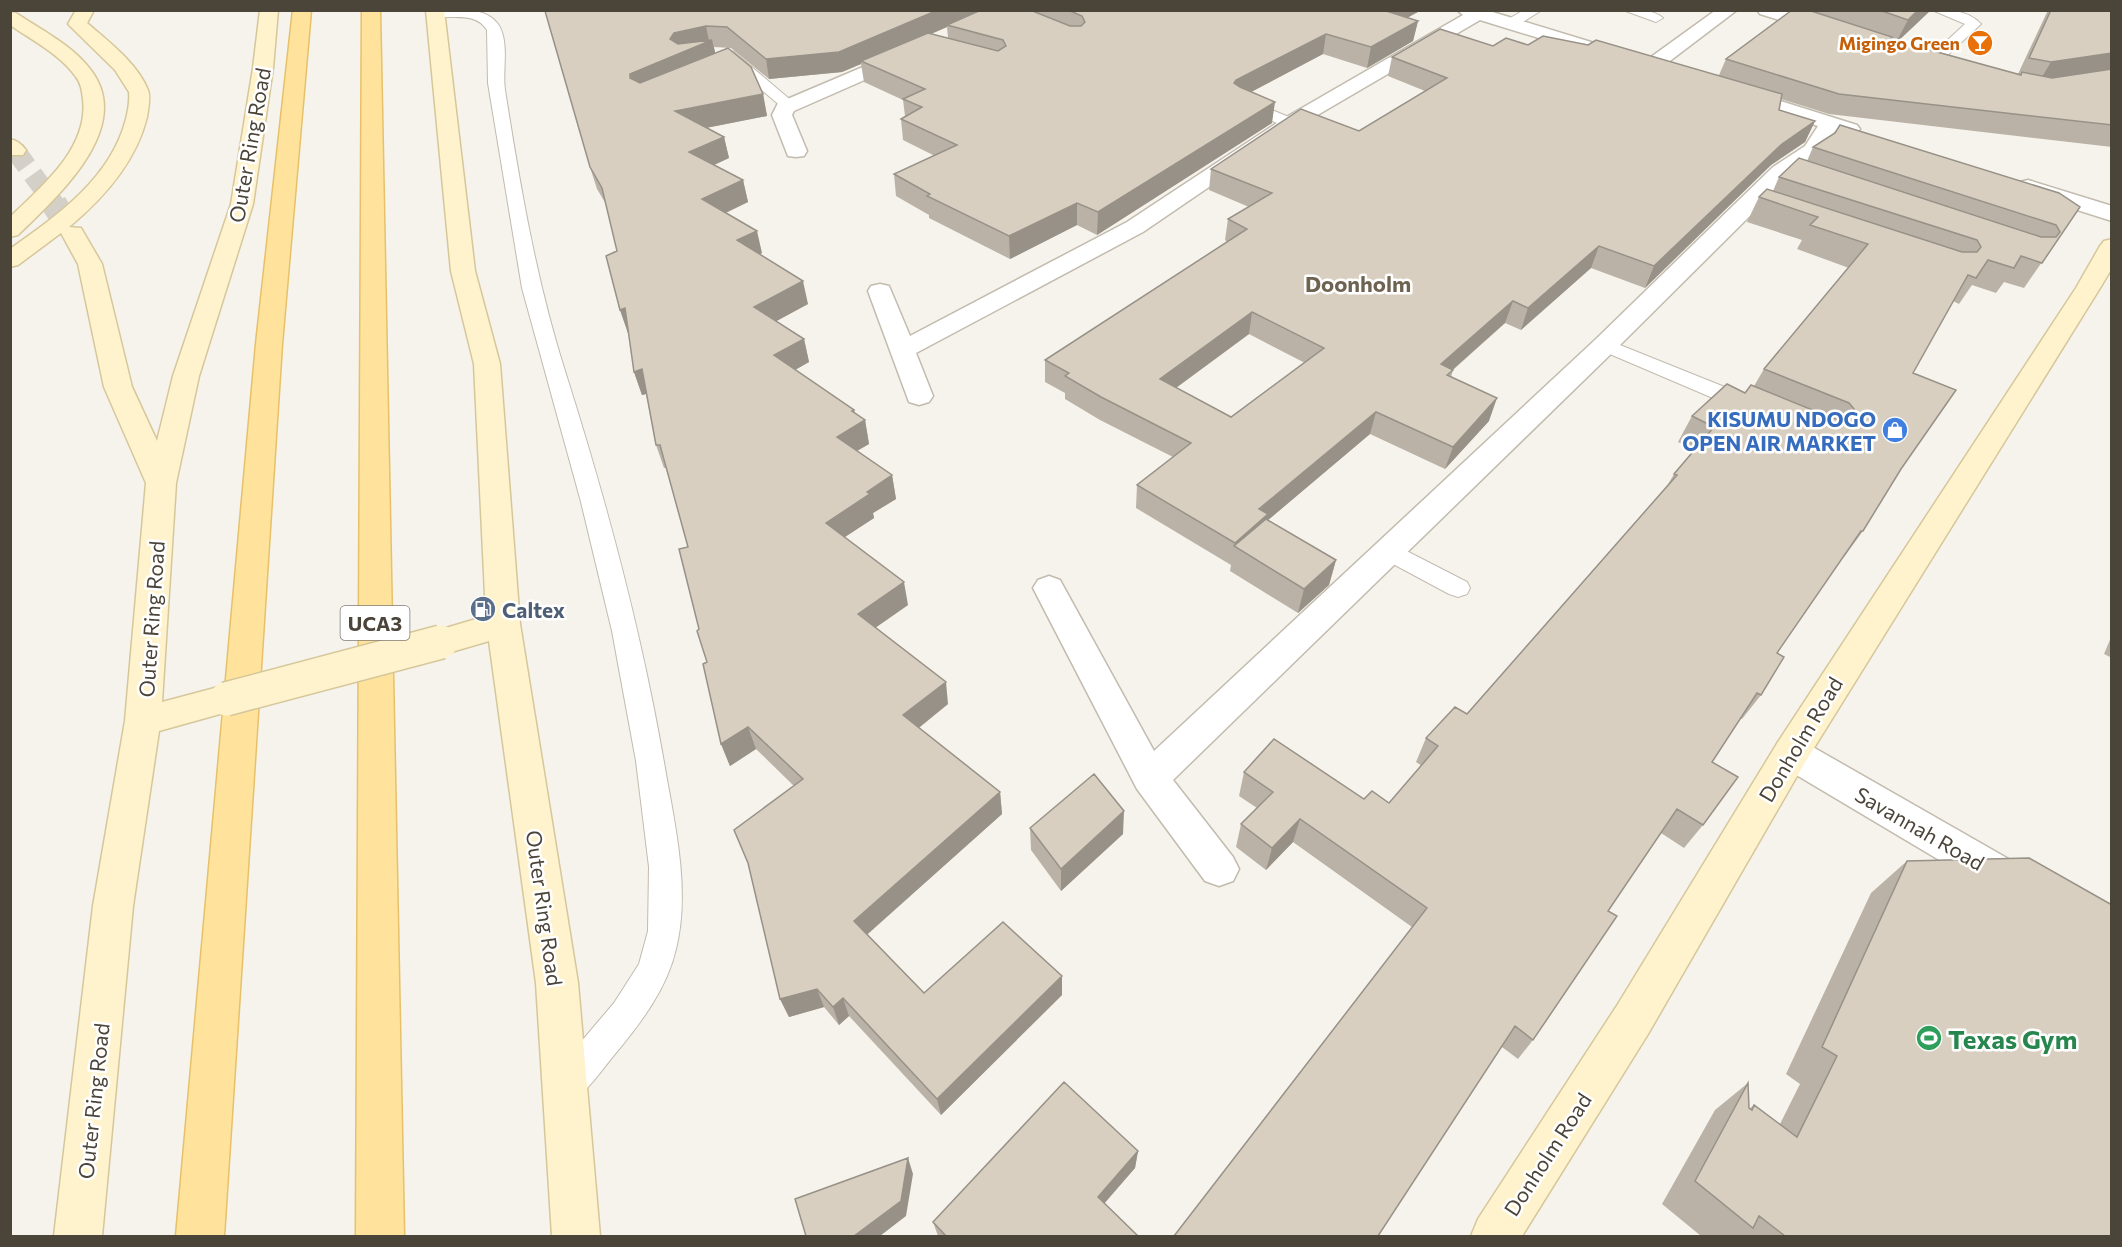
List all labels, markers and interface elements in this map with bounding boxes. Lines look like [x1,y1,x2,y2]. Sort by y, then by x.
bar icon: Migingo Green [1965,28,1995,58]
place label: Migingo Green [1839,32,1960,54]
street label: Outer Ring Road [223,66,275,224]
district label: Doonholm [1305,270,1411,297]
place label: KISUMU NDOGO OPEN AIR MARKET [1682,406,1876,455]
shop icon: KISUMU NDOGO OPEN AIR MARKET [1880,415,1910,445]
street label: Outer Ring Road [133,540,169,698]
fuel station icon: Caltex [468,594,498,624]
place label: Caltex [502,597,565,622]
road number: UCA3 [340,606,410,640]
street label: Donholm Road [1753,672,1847,806]
street label: Savannah Road [1851,781,1989,875]
street label: Outer Ring Road [522,829,568,987]
street label: Outer Ring Road [72,1022,114,1180]
sports icon: Texas Gym [1914,1023,1944,1053]
place label: Texas Gym [1948,1023,2077,1054]
street label: Donholm Road [1498,1088,1596,1220]

